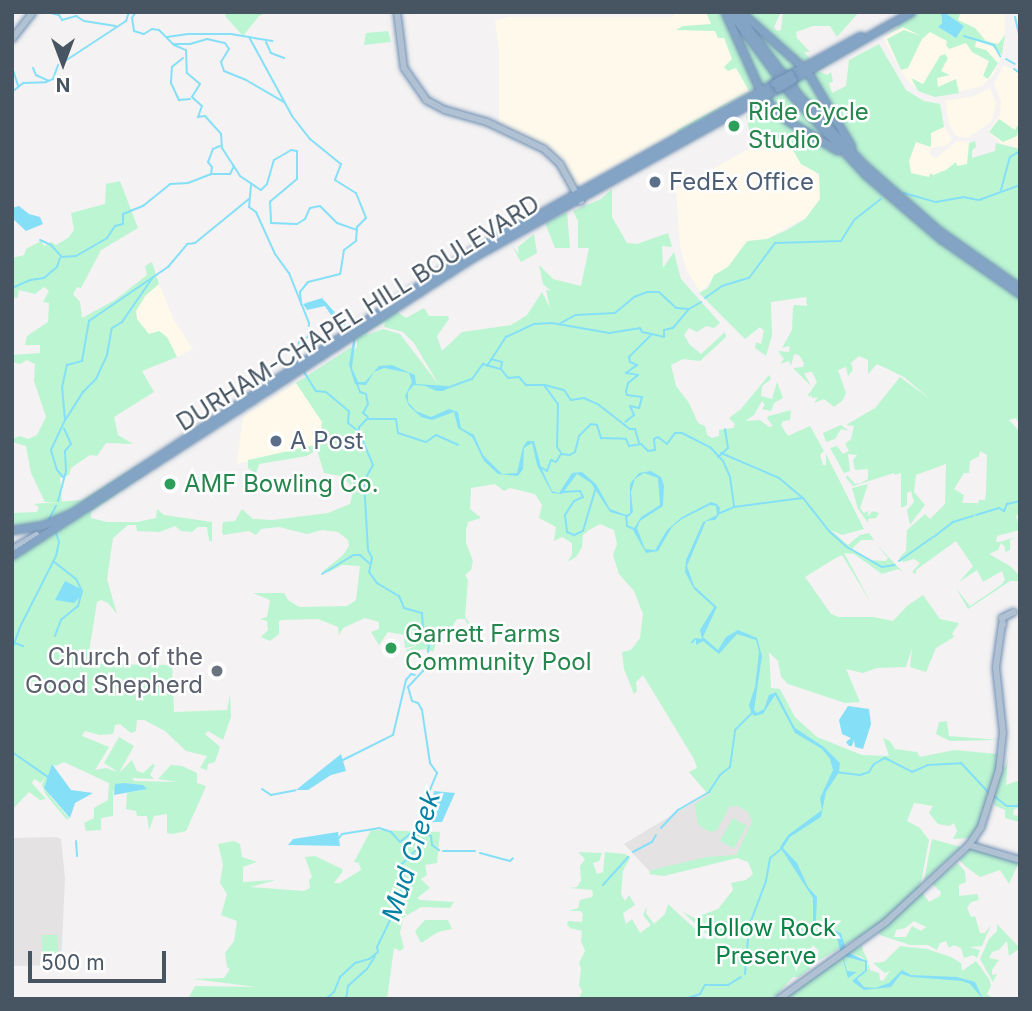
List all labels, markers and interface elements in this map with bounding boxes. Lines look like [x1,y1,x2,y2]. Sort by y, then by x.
north arrow [28,28,98,98]
text: N [56,73,70,96]
place label: Ride Cycle Studio [748,98,869,154]
marker: Ride Cycle Studio [726,118,742,134]
place label: FedEx Office [669,168,814,196]
marker: FedEx Office [647,174,663,190]
street label: DURHAM-CHAPEL HILL BOULEVARD [171,189,545,437]
place label: A Post [290,427,363,455]
marker: A Post [268,433,284,449]
place label: AMF Bowling Co. [184,470,379,498]
marker: AMF Bowling Co. [162,476,178,492]
place label: Garrett Farms Community Pool [405,620,592,676]
marker: Garrett Farms Community Pool [383,640,399,656]
place label: Church of the Good Shepherd [25,643,203,699]
marker: Church of the Good Shepherd [209,663,225,679]
water label: Mud Creek [375,787,447,925]
park label: Hollow Rock Preserve [696,914,836,970]
scale bar [32,937,170,981]
text: 500 m [41,950,105,975]

